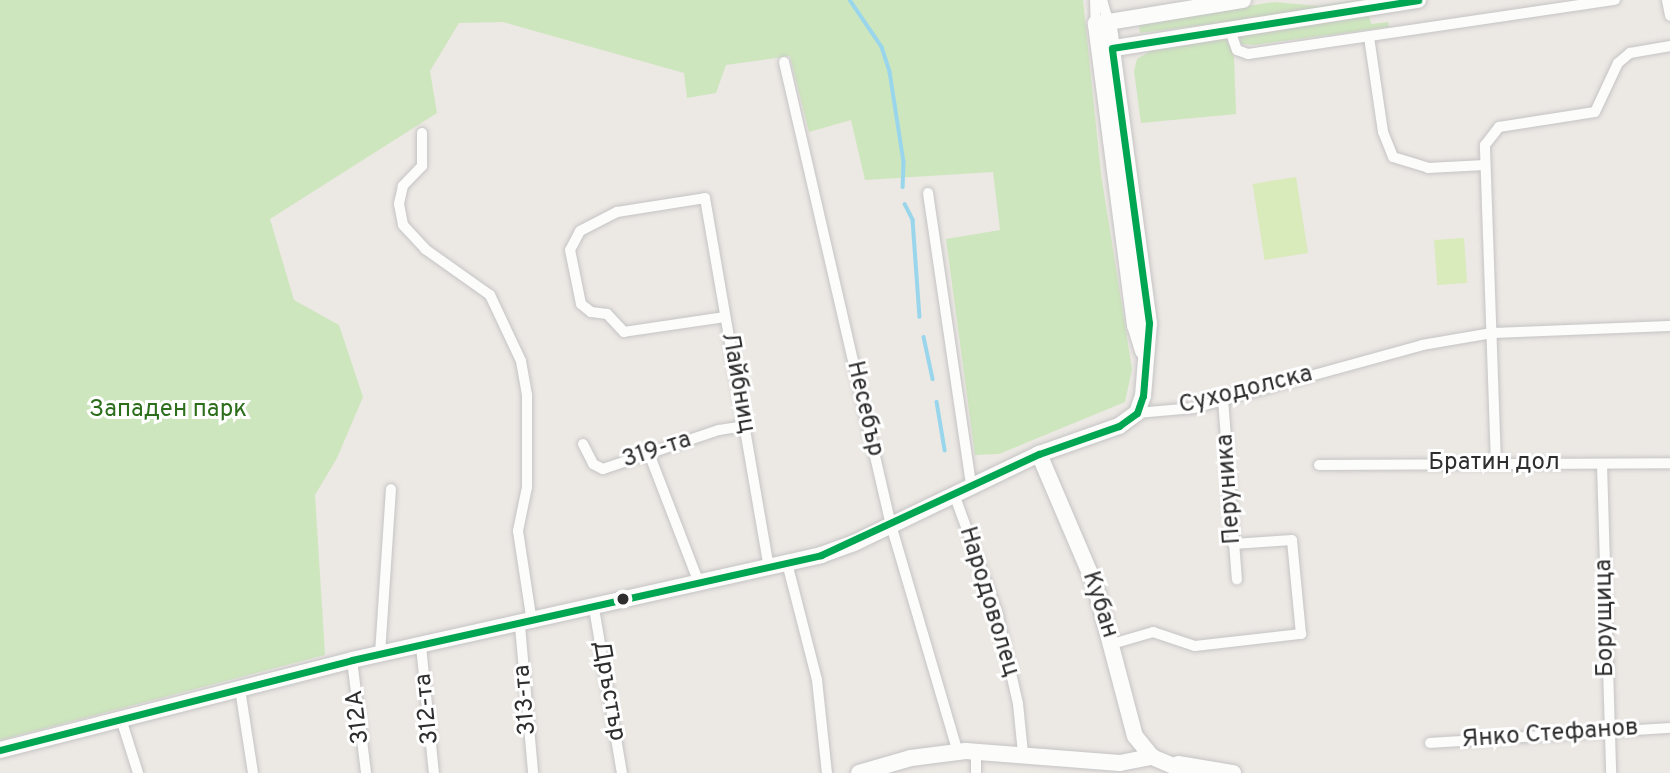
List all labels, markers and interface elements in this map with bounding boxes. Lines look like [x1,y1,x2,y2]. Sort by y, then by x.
street label: Лайбниц [714,330,760,436]
street label: Несебър [839,358,889,460]
street label: Суходолска [1176,361,1316,421]
park label: Западен парк [89,397,247,425]
street label: 319-та [619,426,695,476]
street label: Перуника [1212,433,1248,545]
street label: Братин дол [1428,450,1560,478]
street label: Народоволец [952,524,1024,680]
street label: Борущица [1591,559,1621,677]
street label: Кубан [1075,568,1123,642]
unlabelled marker [616,592,630,606]
street label: Дръстър [585,639,631,743]
street label: 313-та [509,663,543,737]
street label: 312-та [410,672,446,746]
street label: 312А [341,688,377,746]
street label: Янко Стефанов [1461,714,1639,756]

